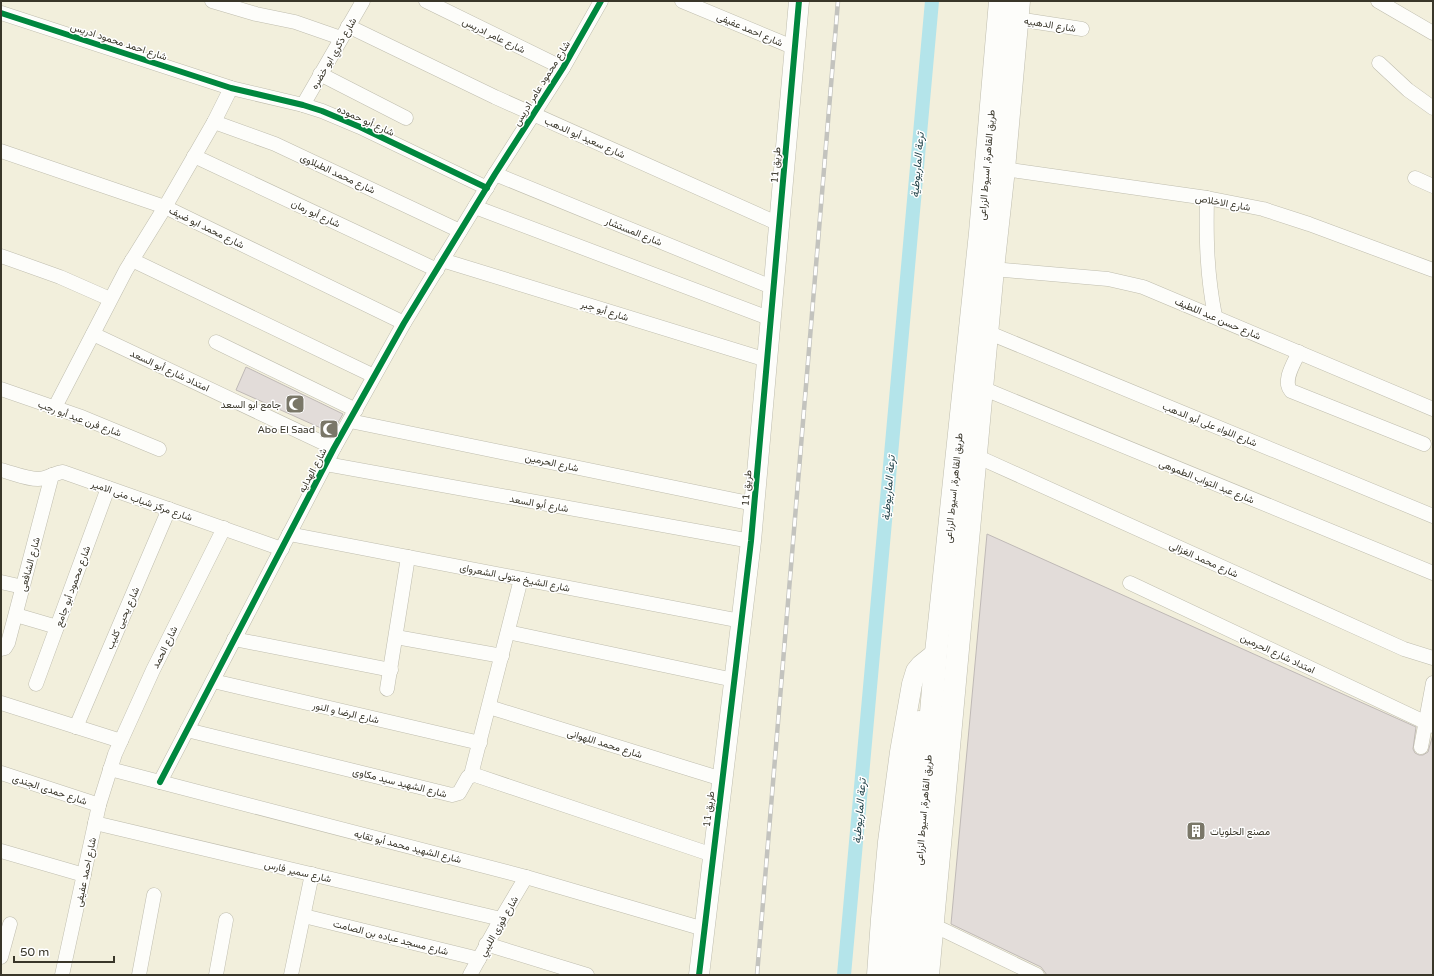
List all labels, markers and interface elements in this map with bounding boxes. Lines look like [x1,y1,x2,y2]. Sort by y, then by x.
street label: شارع احمد عفيفى [715,11,785,49]
street label: شارع ذكري ابو خضره [308,15,361,92]
street label: شارع الدهبيه [1023,15,1077,35]
street label: شارع عامر ادريس [460,16,527,56]
street label: شارع احمد محمود ادريس [69,21,169,63]
street label: شارع محمود عامر ادريس [511,39,573,128]
street label: شارع أبو حموده [335,103,396,139]
street label: طريق القاهرة, اسيوط الزراعى [976,109,998,221]
street label: شارع سعيد أبو الدهب [542,115,627,161]
water label: ترعة الماريوطية [908,130,927,198]
street label: طريق 11 [768,146,784,184]
street label: شارع محمد الطبلاوى [298,151,377,197]
street label: شارع الاخلاص [1194,192,1252,214]
street label: شارع أبو رمان [289,197,342,230]
street label: شارع محمد ابو ضيف [167,205,246,251]
street label: شارع المستشار [603,215,664,249]
street label: شارع حسن عبد اللطيف [1173,295,1263,343]
street label: شارع أبو جبر [579,298,630,324]
street label: امتداد شارع أبو السعد [128,347,211,395]
mosque icon: جامع ابو السعد [284,393,306,415]
street label: شارع فرن عيد أبو رجب [36,398,123,440]
place label: جامع ابو السعد [221,399,281,411]
street label: شارع اللواء على أبو الدهب [1161,400,1259,449]
mosque icon: Abo El Saad [318,418,340,440]
place label: Abo El Saad [257,424,315,436]
street label: طريق القاهرة, اسيوط الزراعى [942,432,966,544]
street label: شارع الهدايه [296,446,330,495]
street label: شارع الحرمين [524,451,580,475]
water label: ترعة الماريوطية [879,453,898,521]
street label: شارع عبد التواب الطموهى [1157,457,1256,507]
street label: طريق 11 [739,469,755,507]
street label: شارع مركز شباب منى الامير [89,478,194,524]
street label: شارع أبو السعد [508,493,569,515]
street label: شارع الشافعى [17,536,43,593]
street label: شارع محمد الغزالى [1167,539,1240,581]
street label: شارع محمود أبو جامع [53,544,93,629]
street label: شارع الشيخ متولى الشعرواى [459,561,571,595]
street label: شارع يحيى كليب [104,585,142,652]
street label: شارع الحمد [149,624,180,671]
street label: امتداد شارع الحرمين [1239,631,1317,676]
street label: شارع الرضا و النور [310,699,380,727]
street label: شارع محمد اللهوانى [566,727,644,761]
street label: طريق القاهرة, اسيوط الزراعى [913,754,935,866]
street label: شارع الشهيد سيد مكاوى [351,765,448,801]
street label: شارع حمدى الجندى [11,772,89,808]
water label: ترعة الماريوطية [850,776,869,844]
street label: طريق 11 [701,790,717,828]
building icon: مصنع الحلويات [1185,820,1207,842]
place label: مصنع الحلويات [1210,826,1270,838]
street label: شارع الشهيد محمد أبو تقايه [353,828,463,866]
street label: شارع احمد عفيفى [73,836,99,908]
street label: شارع سمير فارس [263,858,333,886]
street label: شارع فوزى الليبي [477,894,523,960]
street label: شارع مسجد عباده بن الصامت [332,918,450,958]
scale bar [14,938,114,964]
text: 50 m [20,945,49,959]

